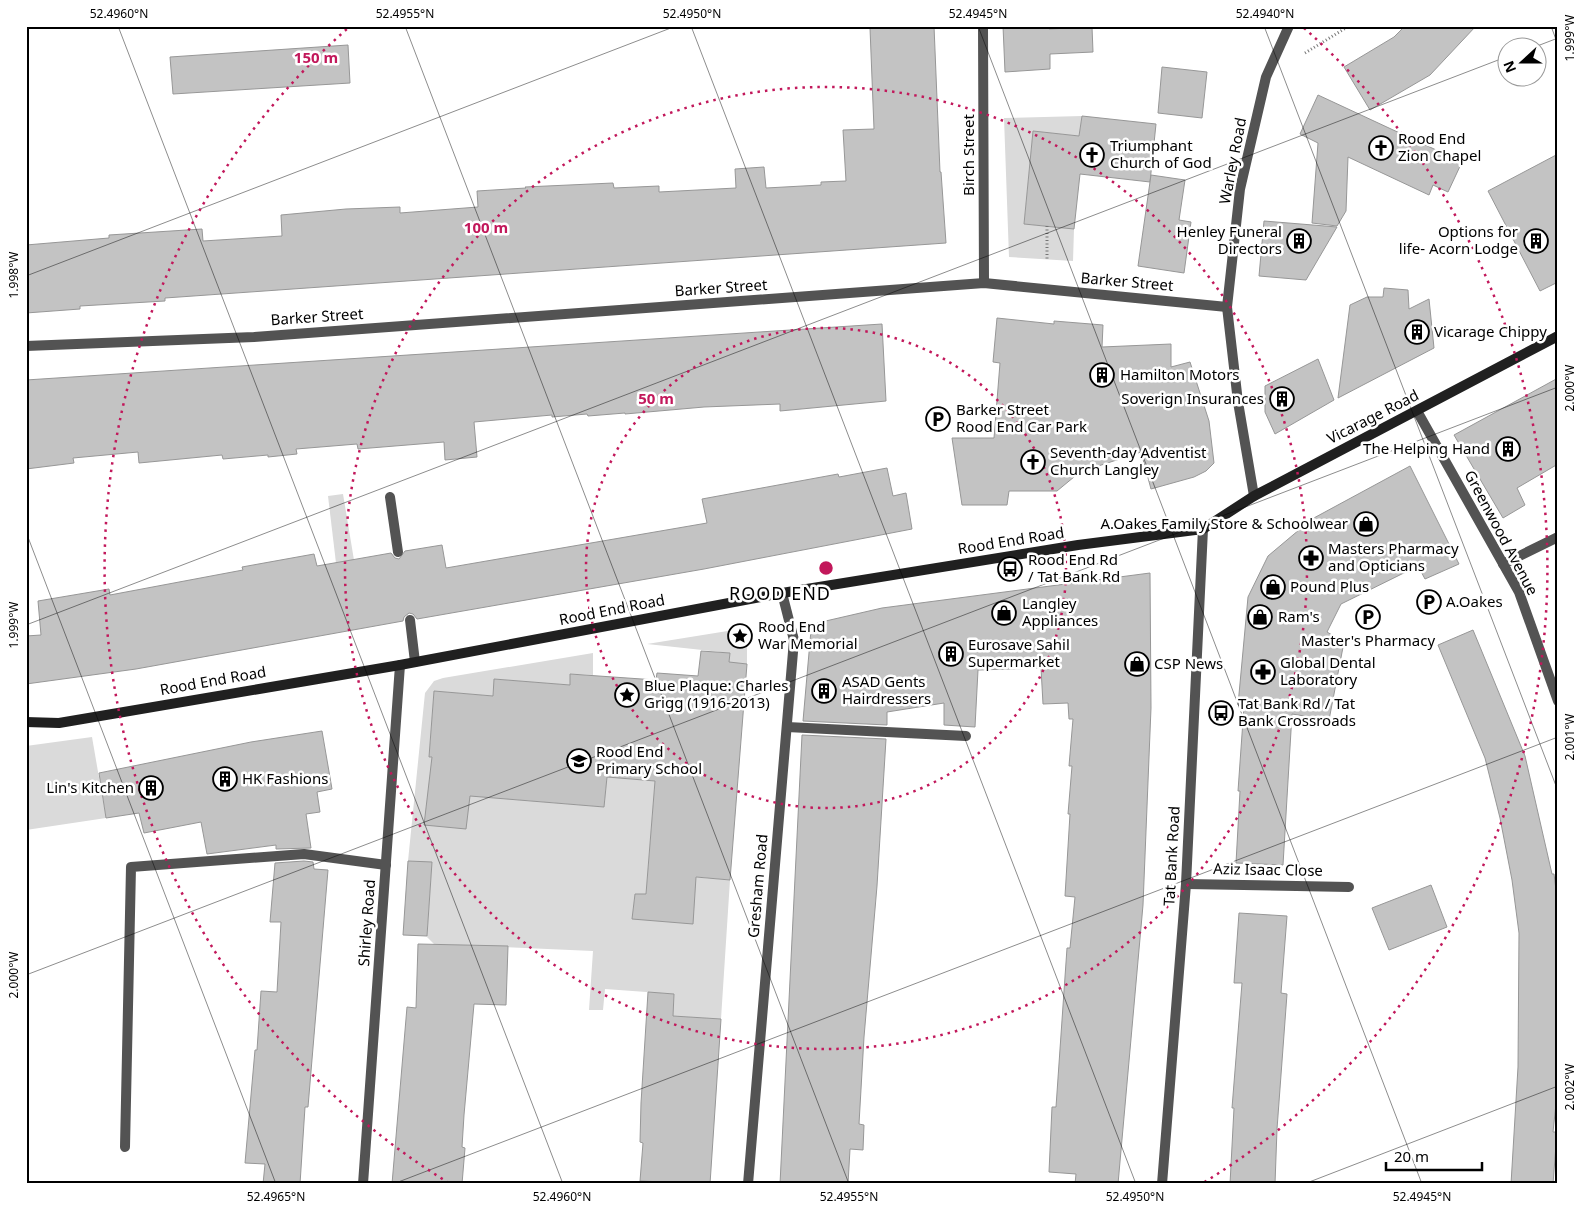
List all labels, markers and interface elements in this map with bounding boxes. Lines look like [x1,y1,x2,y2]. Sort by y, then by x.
text: 52.4960°N [90,5,148,22]
text: 52.4955°N [376,5,434,22]
text: 52.4950°N [663,5,721,22]
text: 52.4945°N [949,5,1007,22]
text: 52.4940°N [1236,5,1294,22]
text: 1.999°W [1561,15,1578,61]
north arrow [1496,38,1546,88]
text: 150 m [294,47,338,67]
text: N [1498,58,1520,76]
street label: Birch Street [958,114,978,196]
street label: Warley Road [1214,116,1250,206]
place label: Rood End Zion Chapel [1398,128,1481,165]
place label: Triumphant Church of God [1110,135,1212,172]
church icon: Rood End Zion Chapel [1368,135,1394,161]
church icon: Triumphant Church of God [1079,142,1105,168]
text: 100 m [464,217,508,237]
place label: Henley Funeral Directors [1177,221,1282,258]
place label: Options for life- Acorn Lodge [1399,221,1518,258]
building icon: Henley Funeral Directors [1286,228,1312,254]
building icon: Options for life- Acorn Lodge [1523,228,1549,254]
text: 1.998°W [5,252,22,298]
street label: Barker Street [1080,267,1175,295]
street label: Barker Street [674,274,768,300]
street label: Barker Street [270,303,364,329]
building icon: Vicarage Chippy [1404,319,1430,345]
place label: Vicarage Chippy [1434,321,1547,341]
building icon: Hamilton Motors [1089,362,1115,388]
place label: Hamilton Motors [1120,364,1240,384]
text: 2.000°W [1561,365,1578,411]
street label: Vicarage Road [1323,384,1422,448]
building icon: Soverign Insurances [1269,386,1295,412]
text: 50 m [638,388,674,408]
place label: Soverign Insurances [1121,388,1264,408]
place label: Barker Street Rood End Car Park [956,399,1087,436]
parking icon: Barker Street Rood End Car Park [925,406,951,432]
building icon: The Helping Hand [1495,436,1521,462]
place label: The Helping Hand [1363,438,1490,458]
place label: Seventh-day Adventist Church Langley [1050,442,1207,479]
church icon: Seventh-day Adventist Church Langley [1020,449,1046,475]
street label: Greenwood Avenue [1460,467,1543,598]
shop icon: A.Oakes Family Store & Schoolwear [1353,511,1379,537]
place label: A.Oakes Family Store & Schoolwear [1100,513,1348,533]
street label: Rood End Road [956,522,1065,558]
place label: Masters Pharmacy and Opticians [1328,538,1459,575]
pharmacy icon: Masters Pharmacy and Opticians [1298,545,1324,571]
place label: Rood End Rd / Tat Bank Rd [1028,549,1120,586]
bus stop icon: Rood End Rd / Tat Bank Rd [997,556,1023,582]
centre of rings [817,559,835,577]
shop icon: Pound Plus [1260,574,1286,600]
place label: Pound Plus [1290,576,1369,596]
district label: ROOD END [729,581,831,605]
street label: Rood End Road [557,589,666,629]
parking icon: A.Oakes [1416,589,1442,615]
place label: A.Oakes [1446,591,1503,611]
place label: Langley Appliances [1022,593,1098,630]
shop icon: Langley Appliances [991,600,1017,626]
text: 1.999°W [5,602,22,648]
shop icon: Ram's [1247,604,1273,630]
parking icon: Master's Pharmacy [1355,604,1381,630]
place label: Ram's [1278,606,1320,626]
place label: Rood End War Memorial [758,616,858,653]
place icon: Rood End War Memorial [727,623,753,649]
place label: Master's Pharmacy [1301,630,1435,650]
place label: Eurosave Sahil Supermarket [968,634,1070,671]
building icon: Eurosave Sahil Supermarket [938,641,964,667]
shop icon: CSP News [1124,651,1150,677]
place label: Global Dental Laboratory [1280,652,1376,689]
place label: CSP News [1154,653,1223,673]
pharmacy icon: Global Dental Laboratory [1250,659,1276,685]
street label: Rood End Road [158,661,267,699]
place label: ASAD Gents Hairdressers [842,671,931,708]
place label: Blue Plaque: Charles Grigg (1916-2013) [644,675,788,712]
building icon: ASAD Gents Hairdressers [811,678,837,704]
place icon: Blue Plaque: Charles Grigg (1916-2013) [614,682,640,708]
place label: Tat Bank Rd / Tat Bank Crossroads [1238,693,1356,730]
bus stop icon: Tat Bank Rd / Tat Bank Crossroads [1208,700,1234,726]
text: 2.001°W [1561,714,1578,760]
place label: Rood End Primary School [596,741,702,778]
school or university icon: Rood End Primary School [566,748,592,774]
building icon: HK Fashions [212,766,238,792]
place label: HK Fashions [242,768,328,788]
building icon: Lin's Kitchen [138,775,164,801]
place label: Lin's Kitchen [46,777,134,797]
street label: Tat Bank Road [1158,805,1184,907]
street label: Gresham Road [743,833,772,939]
street label: Aziz Isaac Close [1213,858,1323,880]
street label: Shirley Road [353,879,379,967]
text: 2.000°W [5,952,22,998]
text: 2.002°W [1561,1064,1578,1110]
scale bar [1386,1140,1483,1172]
text: 20 m [1394,1146,1429,1166]
text: 52.4965°N [247,1188,305,1205]
text: 52.4960°N [533,1188,591,1205]
text: 52.4955°N [820,1188,878,1205]
text: 52.4950°N [1106,1188,1164,1205]
text: 52.4945°N [1393,1188,1451,1205]

